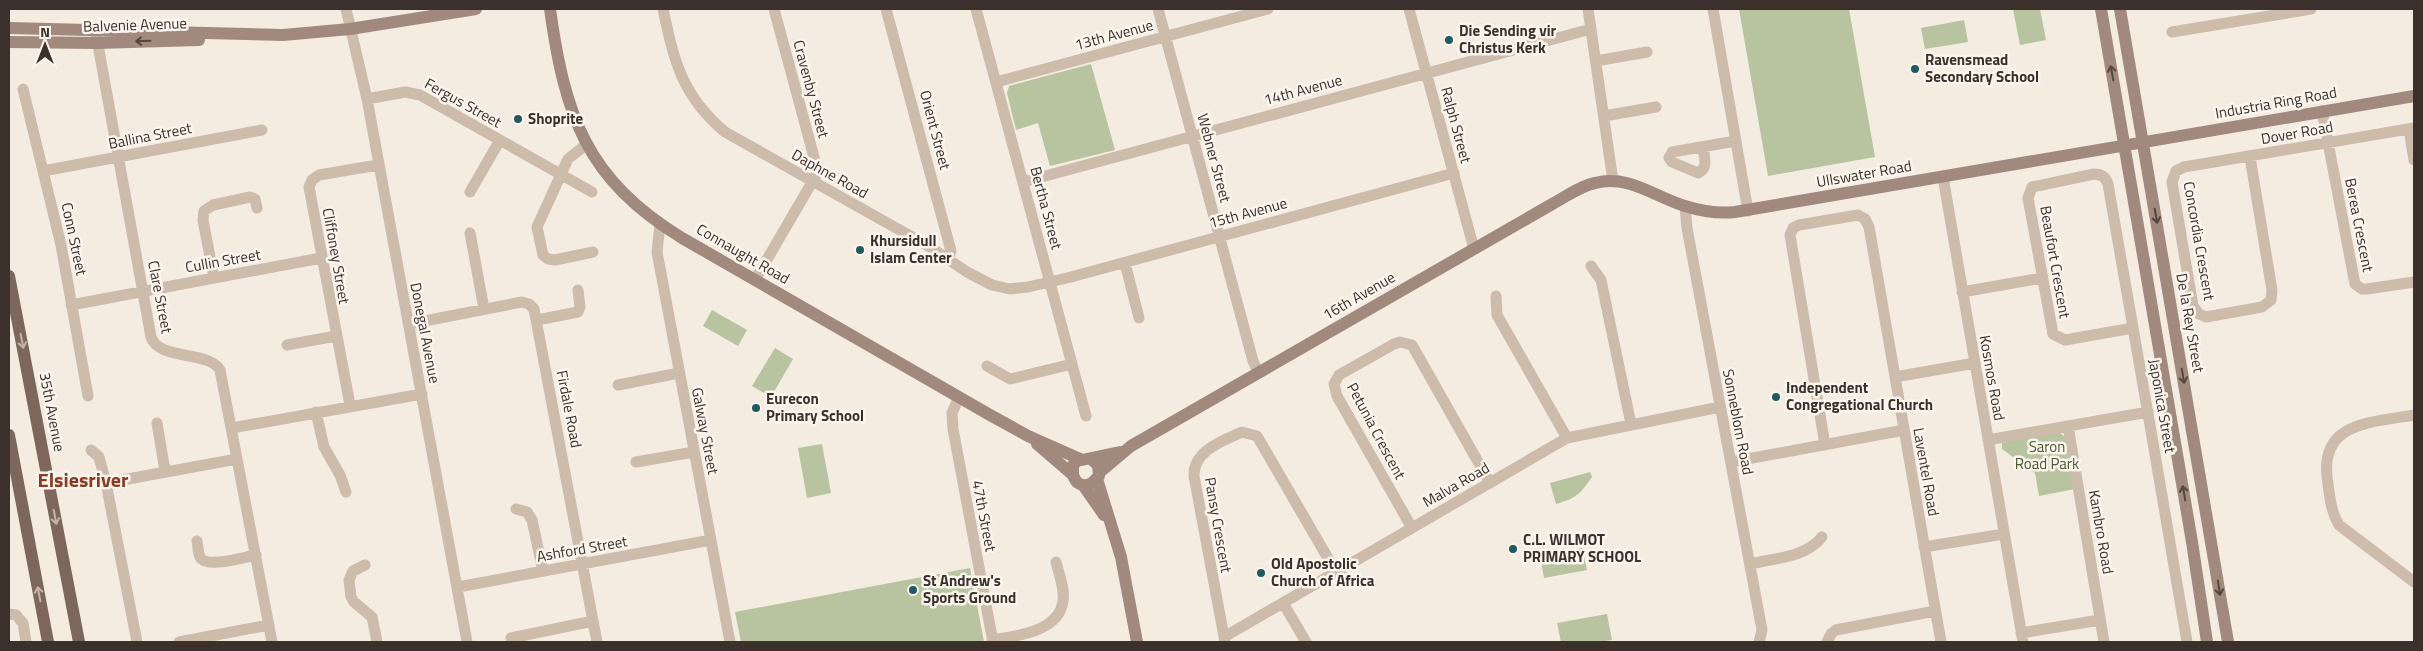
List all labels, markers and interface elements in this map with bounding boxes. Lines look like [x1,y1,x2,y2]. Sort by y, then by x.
street label: Balvenie Avenue [83,11,187,38]
street label: 13th Avenue [1072,13,1156,56]
place label: Die Sending vir Christus Kerk [1459,19,1557,59]
north arrow [20,20,70,70]
text: N [40,21,50,42]
marker: Die Sending vir Christus Kerk [1443,34,1455,46]
one-way arrow [135,37,151,46]
street label: Cravenby Street [787,37,836,141]
place label: Ravensmead Secondary School [1925,48,2039,88]
marker: Ravensmead Secondary School [1909,63,1921,75]
one-way arrow [2106,66,2116,82]
street label: 14th Avenue [1261,68,1345,111]
street label: Fergus Street [421,72,507,134]
street label: Industria Ring Road [2213,80,2339,125]
street label: Ralph Street [1435,84,1478,166]
street label: Orient Street [914,88,957,173]
place label: Shoprite [528,107,584,130]
street label: Webner Street [1192,111,1238,206]
marker: Shoprite [512,113,524,125]
street label: Dover Road [2259,115,2335,150]
street label: Ballina Street [106,116,194,155]
street label: Daphne Road [788,143,873,204]
street label: Ullswater Road [1815,154,1913,193]
street label: Bertha Street [1024,164,1069,253]
street label: Berea Crescent [2339,176,2380,275]
street label: Concordia Crescent [2178,180,2221,303]
street label: 15th Avenue [1206,191,1290,234]
street label: Conn Street [56,200,94,278]
street label: Beaufort Crescent [2034,204,2077,321]
street label: Cliffoney Street [317,206,356,307]
one-way arrow [2151,207,2161,223]
street label: Connaught Road [692,218,794,290]
place label: Khursidull Islam Center [870,229,952,269]
street label: Cullin Street [183,242,263,278]
marker: Khursidull Islam Center [854,244,866,256]
street label: Clare Street [142,259,179,336]
street label: 16th Avenue [1318,266,1399,326]
street label: De la Rey Street [2170,271,2211,375]
street label: Donegal Avenue [404,281,447,385]
one-way arrow [17,332,27,348]
street label: Kosmos Road [1974,333,2011,422]
street label: Japonica Street [2143,357,2182,455]
street label: Sonneblom Road [1717,367,1760,477]
one-way arrow [2179,367,2189,383]
street label: Firdale Road [551,368,588,450]
street label: 35th Avenue [34,370,71,454]
place label: Independent Congregational Church [1786,376,1933,416]
street label: Petunia Crescent [1341,378,1412,484]
street label: Galway Street [686,385,725,477]
place label: Eurecon Primary School [766,387,864,427]
marker: Independent Congregational Church [1770,391,1782,403]
marker: Eurecon Primary School [750,402,762,414]
street label: Laventel Road [1907,426,1946,518]
park label: Saron Road Park [2015,435,2079,475]
street label: Malva Road [1418,456,1494,513]
district label: Elsiesriver [38,464,129,495]
street label: Pansy Crescent [1199,475,1238,575]
street label: 47th Street [966,478,1003,554]
one-way arrow [2178,486,2188,502]
street label: Kambro Road [2083,488,2120,576]
one-way arrow [51,509,61,525]
place label: C.L. WILMOT PRIMARY SCHOOL [1523,528,1641,568]
street label: Ashford Street [535,529,630,568]
marker: C.L. WILMOT PRIMARY SCHOOL [1507,543,1519,555]
place label: Old Apostolic Church of Africa [1271,552,1375,592]
marker: Old Apostolic Church of Africa [1255,567,1267,579]
place label: St Andrew's Sports Ground [923,569,1016,609]
one-way arrow [2215,579,2225,595]
marker: St Andrew's Sports Ground [907,584,919,596]
one-way arrow [33,587,43,603]

